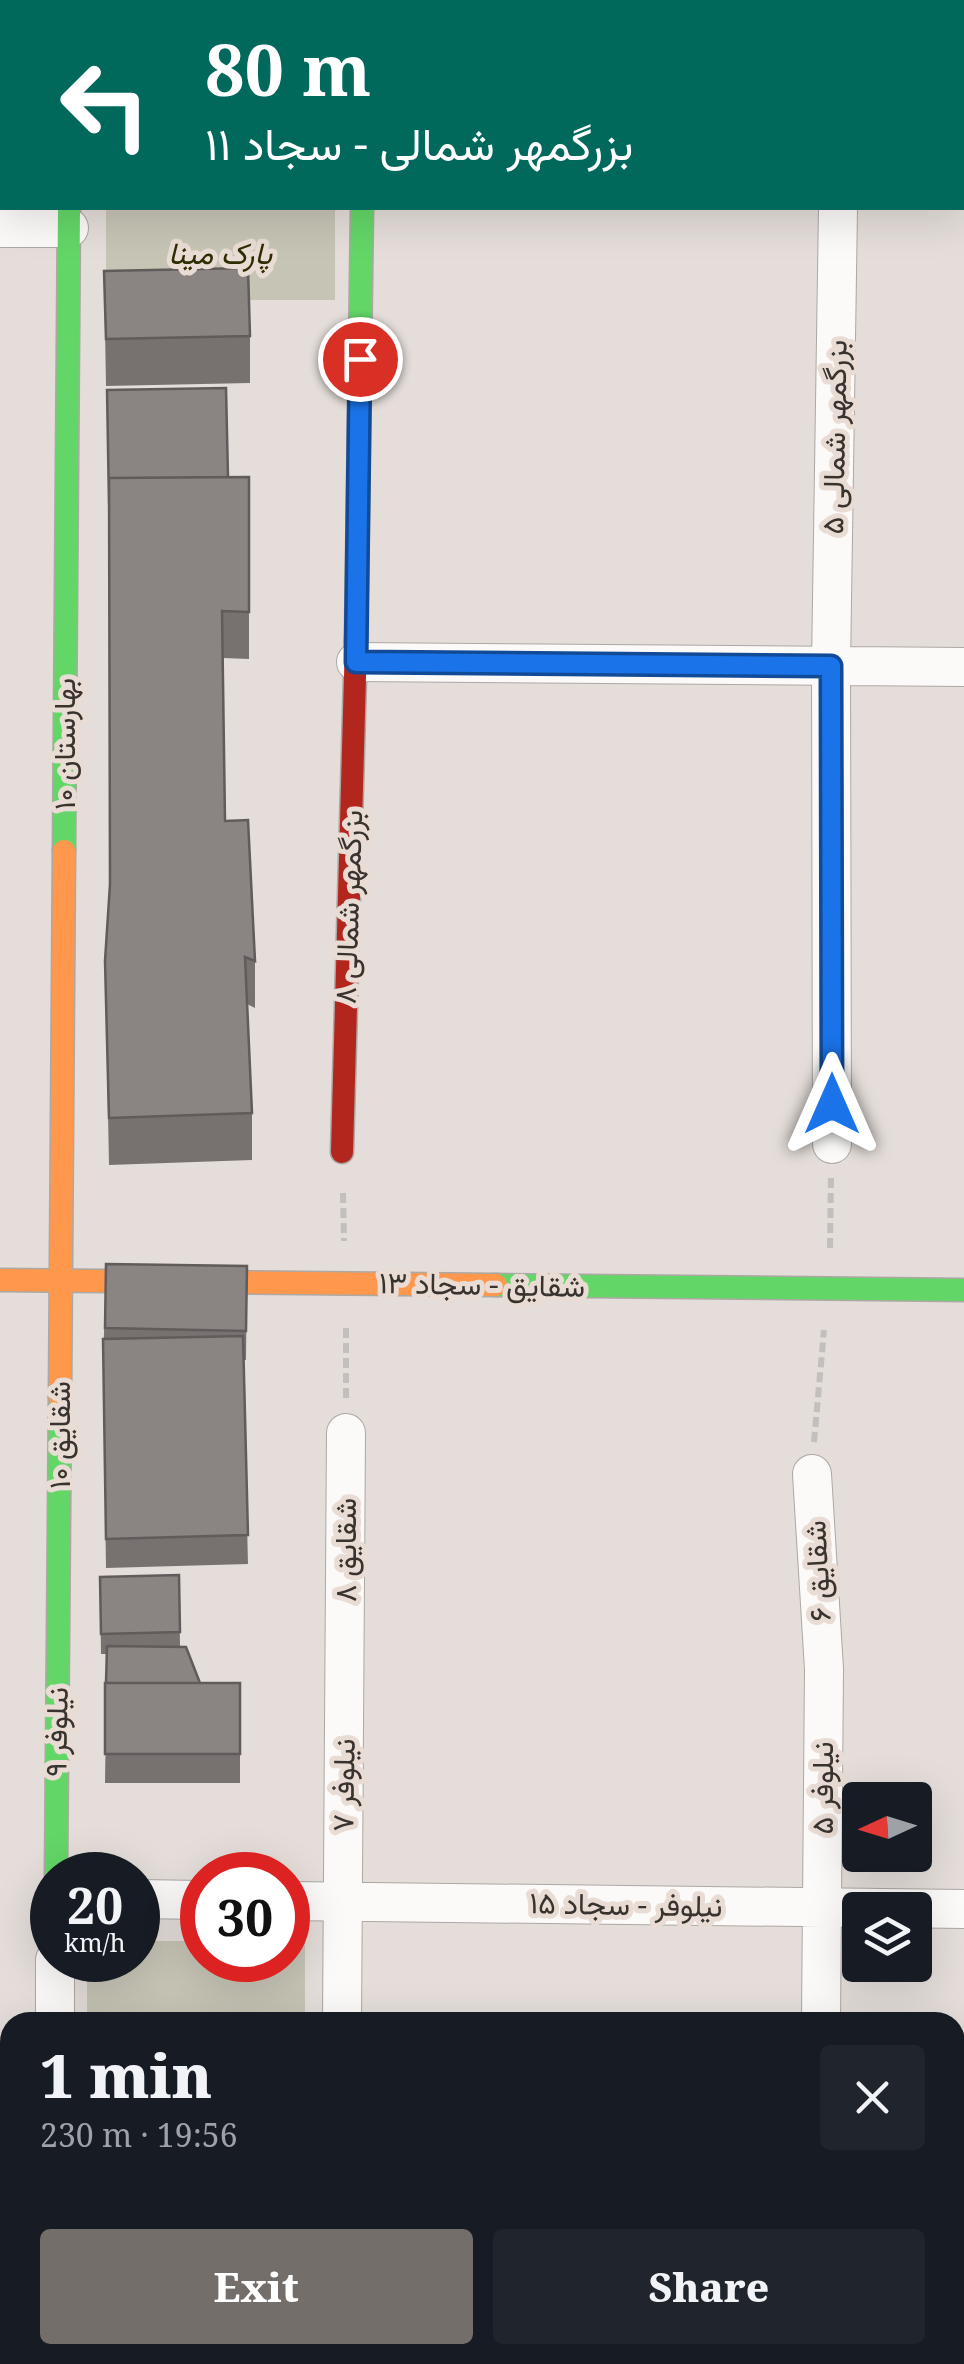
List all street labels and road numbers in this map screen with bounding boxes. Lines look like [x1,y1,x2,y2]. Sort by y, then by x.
street label: بزرگمهر شمالی ۵ [811,339,856,535]
street label: بهارستان ۱۰ [43,678,84,810]
street label: بزرگمهر شمالی ۸ [324,809,371,1005]
street label: شقایق - سجاد ۱۳ [379,1261,586,1306]
street label: شقایق ۱۰ [38,1381,79,1489]
street label: شقایق ۸ [324,1498,365,1602]
street label: شقایق ۶ [793,1519,840,1623]
street label: نیلوفر ۹ [34,1687,77,1777]
street label: نیلوفر ۷ [321,1738,364,1832]
street label: نیلوفر ۵ [801,1741,842,1835]
street label: نیلوفر - سجاد ۱۵ [529,1881,723,1926]

